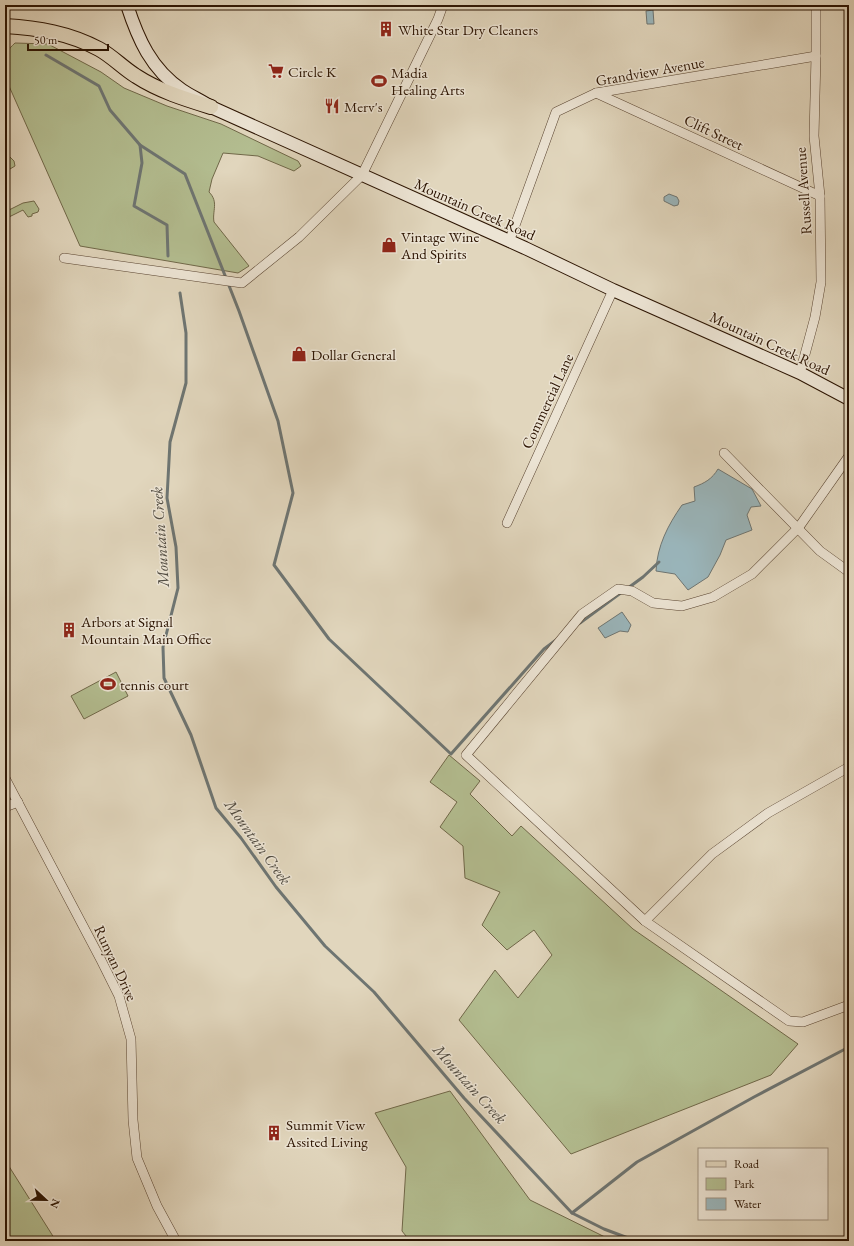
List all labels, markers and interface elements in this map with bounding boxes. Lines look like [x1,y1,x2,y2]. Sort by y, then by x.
building icon: White Star Dry Cleaners [377,20,395,38]
place label: White Star Dry Cleaners [398,20,538,39]
scale bar [28,26,108,52]
text: 50 m [34,32,58,48]
street label: Grandview Avenue [594,52,706,90]
supermarket icon: Circle K [267,62,285,80]
place label: Circle K [288,62,337,81]
place label: Madia Healing Arts [391,63,465,99]
sports icon: Madia Healing Arts [370,72,388,90]
restaurant icon: Merv's [323,97,341,115]
place label: Merv's [344,97,383,116]
street label: Clift Street [681,110,747,154]
street label: Russell Avenue [790,147,816,235]
street label: Mountain Creek Road [412,174,539,244]
place label: Vintage Wine And Spirits [400,227,479,263]
shop icon: Vintage Wine And Spirits [380,236,398,254]
street label: Mountain Creek Road [707,307,833,379]
shop icon: Dollar General [290,345,308,363]
place label: Dollar General [311,345,396,364]
street label: Commercial Lane [517,350,577,452]
water label: Mountain Creek [146,485,174,589]
place label: Arbors at Signal Mountain Main Office [80,612,211,648]
building icon: Arbors at Signal Mountain Main Office [60,621,78,639]
sports icon: tennis court [99,675,117,693]
place label: tennis court [120,675,189,694]
water label: Mountain Creek [219,794,296,889]
street label: Runyan Drive [90,922,142,1004]
water label: Mountain Creek [428,1039,512,1129]
place label: Summit View Assited Living [285,1115,368,1151]
building icon: Summit View Assited Living [265,1124,283,1142]
legend [698,1148,828,1220]
text: Road [734,1156,760,1172]
text: Park [734,1176,755,1192]
north arrow [26,1180,66,1220]
text: Water [734,1196,761,1212]
text: N [47,1197,63,1211]

